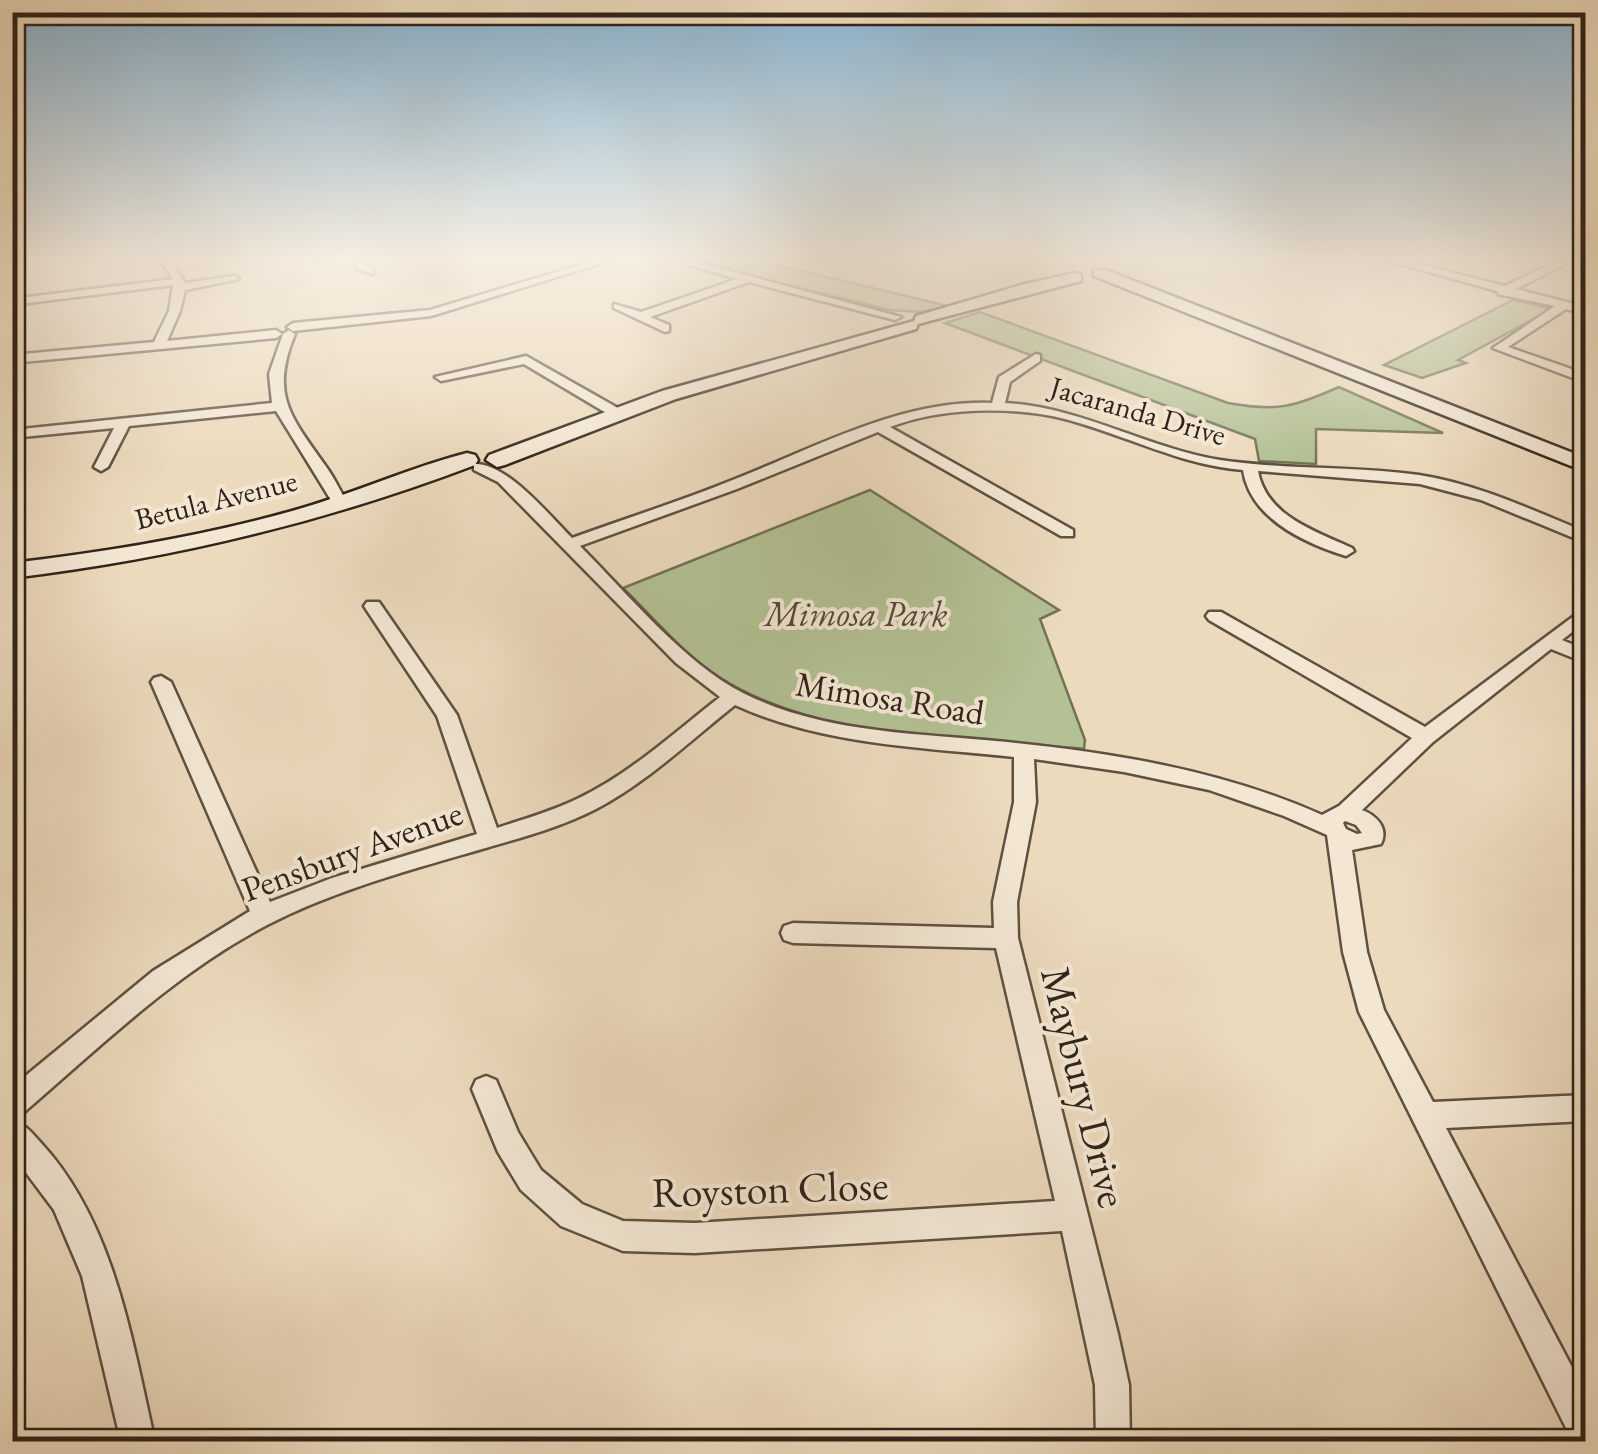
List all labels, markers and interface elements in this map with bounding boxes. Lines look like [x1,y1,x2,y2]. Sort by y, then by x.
street label: Jacaranda Drive [1043,366,1230,454]
street label: Betula Avenue [131,461,301,538]
park label: Mimosa Park [762,591,948,636]
street label: Mimosa Road [793,660,988,735]
street label: Pensbury Avenue [235,790,469,911]
street label: Maybury Drive [1028,961,1141,1213]
street label: Royston Close [651,1157,889,1220]

